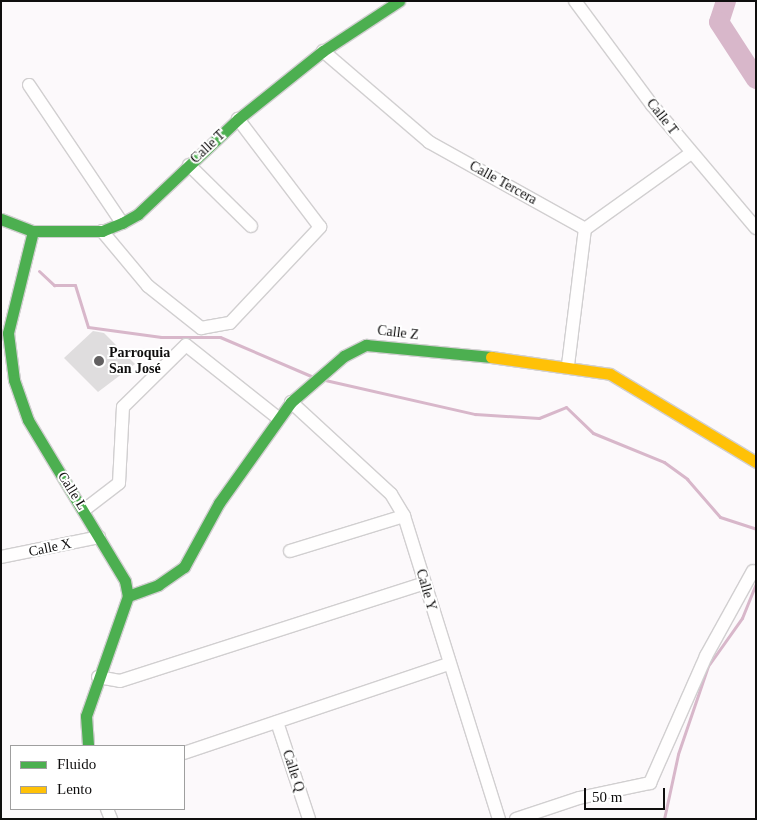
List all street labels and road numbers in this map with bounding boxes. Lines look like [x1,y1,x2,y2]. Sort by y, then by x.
street label: Calle T [643,95,681,139]
street label: Calle T [187,127,229,167]
street label: Calle Tercera [466,158,540,208]
street label: Calle Z [376,322,420,344]
street label: Calle L [54,469,90,513]
street label: Calle X [27,535,73,561]
street label: Calle Y [412,567,440,613]
street label: Calle Q [278,748,308,794]

